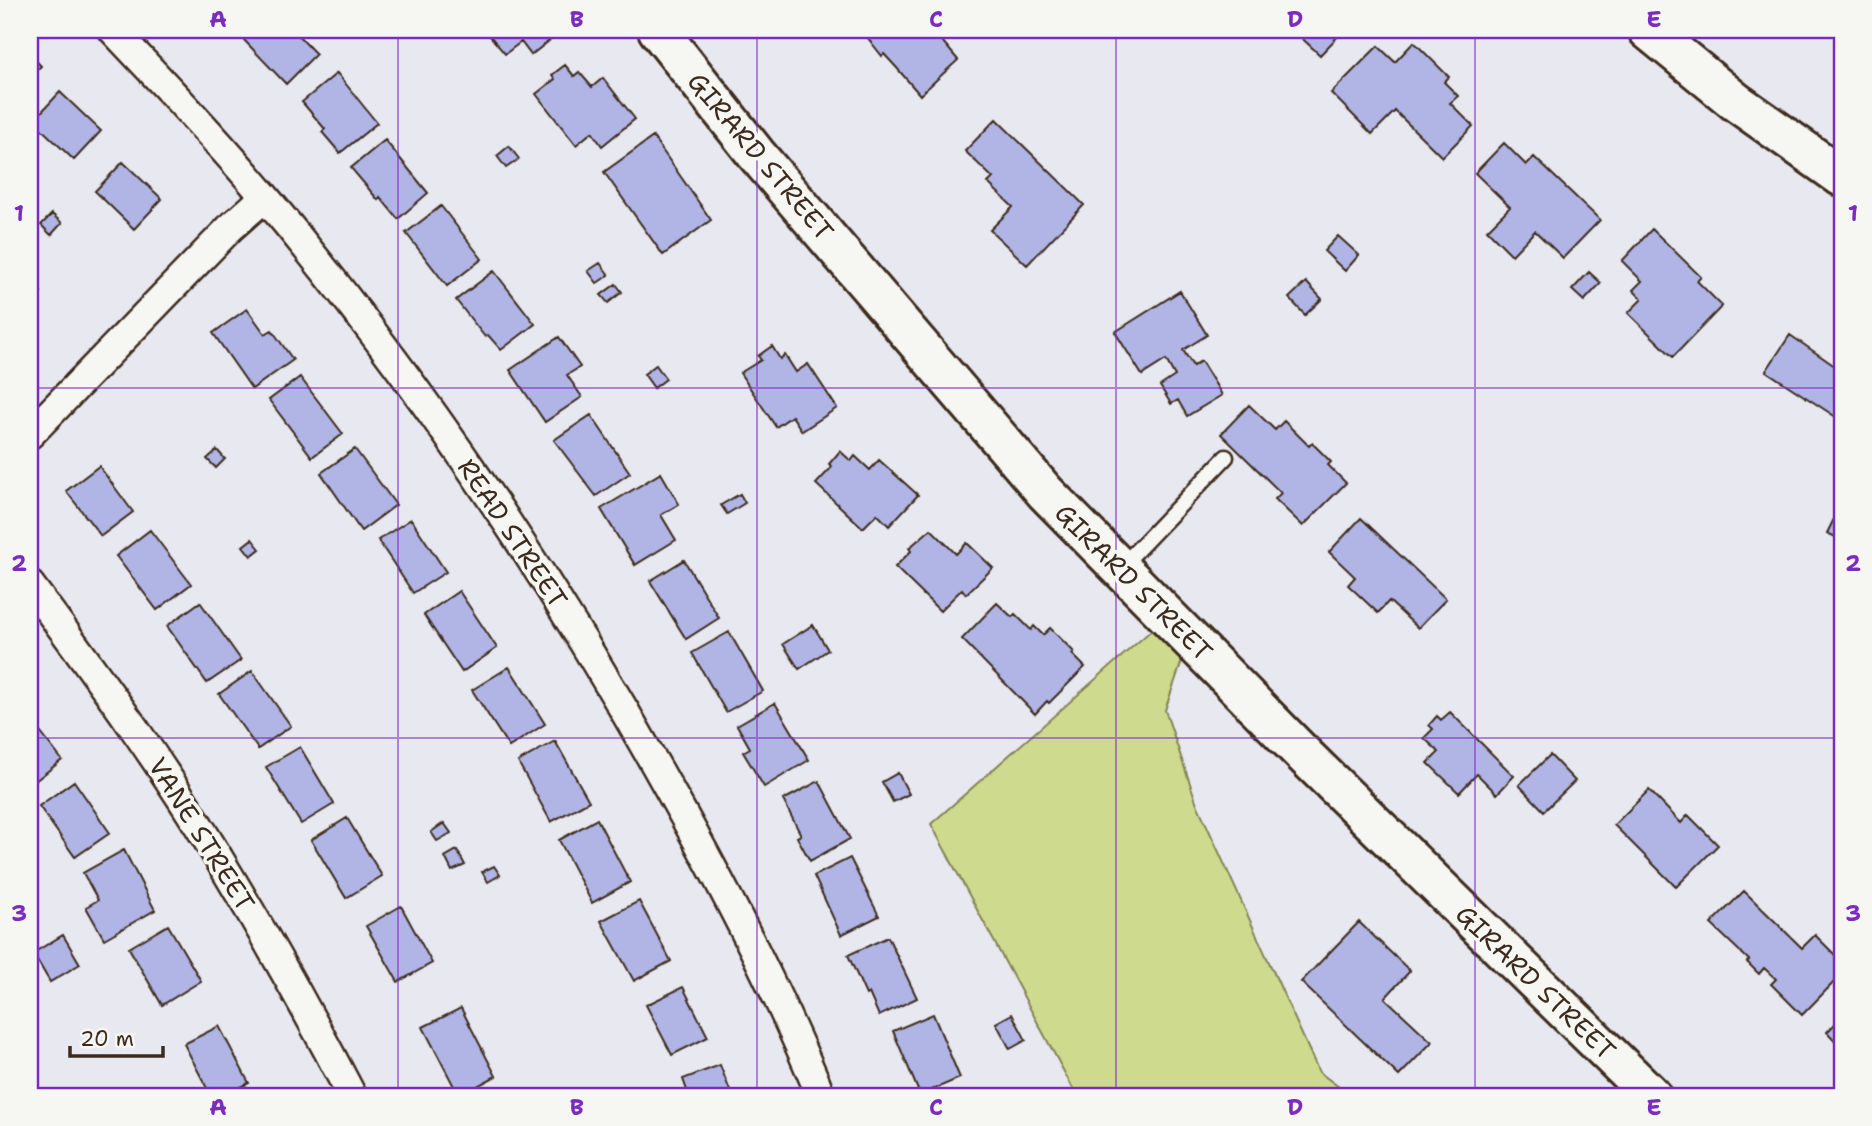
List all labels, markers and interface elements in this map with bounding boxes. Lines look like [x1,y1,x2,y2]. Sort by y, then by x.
text: A [209,4,227,34]
text: B [570,4,584,34]
text: C [929,4,943,34]
text: D [1287,4,1303,34]
text: E [1646,4,1662,34]
street label: GIRARD STREET [680,64,842,248]
text: 1 [14,198,24,228]
text: 1 [1848,198,1858,228]
street label: READ STREET [450,451,576,615]
street label: GIRARD STREET [1047,495,1221,669]
text: 2 [11,548,27,578]
text: 2 [1845,548,1861,578]
street label: VANE STREET [141,750,263,918]
street label: GIRARD STREET [1448,897,1624,1067]
text: 3 [11,898,27,928]
text: 3 [1845,898,1861,928]
scale bar [70,1014,163,1058]
text: 20 m [80,1025,134,1053]
text: A [209,1092,227,1122]
text: B [570,1092,584,1122]
text: C [929,1092,943,1122]
text: D [1287,1092,1303,1122]
text: E [1646,1092,1662,1122]

